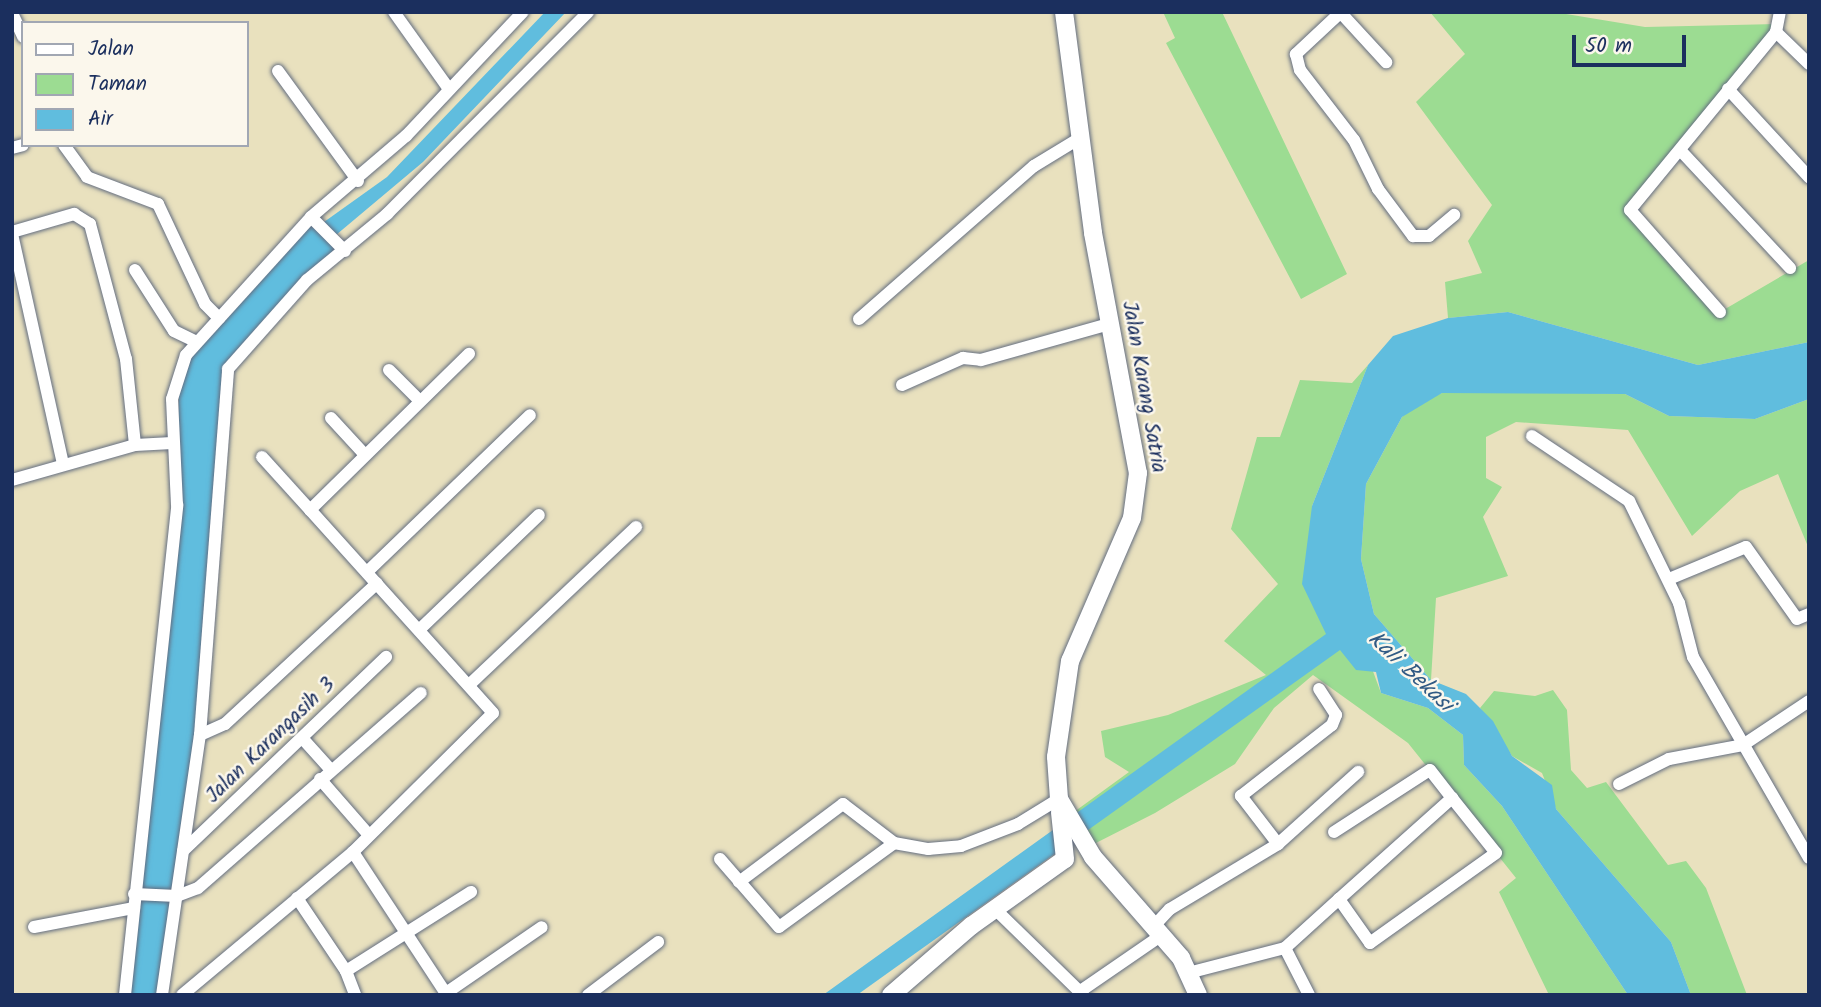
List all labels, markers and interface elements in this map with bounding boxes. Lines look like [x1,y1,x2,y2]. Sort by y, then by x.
legend [21,21,248,147]
scale bar [1576,21,1690,65]
text: 50 m [1585,30,1632,63]
text: Jalan [88,33,134,66]
text: Taman [88,68,147,101]
text: Air [88,103,113,136]
street label: Jalan Karang Satria [1115,299,1171,475]
water label: Kali Bekasi [1362,626,1458,718]
street label: Jalan Karangasih 3 [201,673,341,809]

